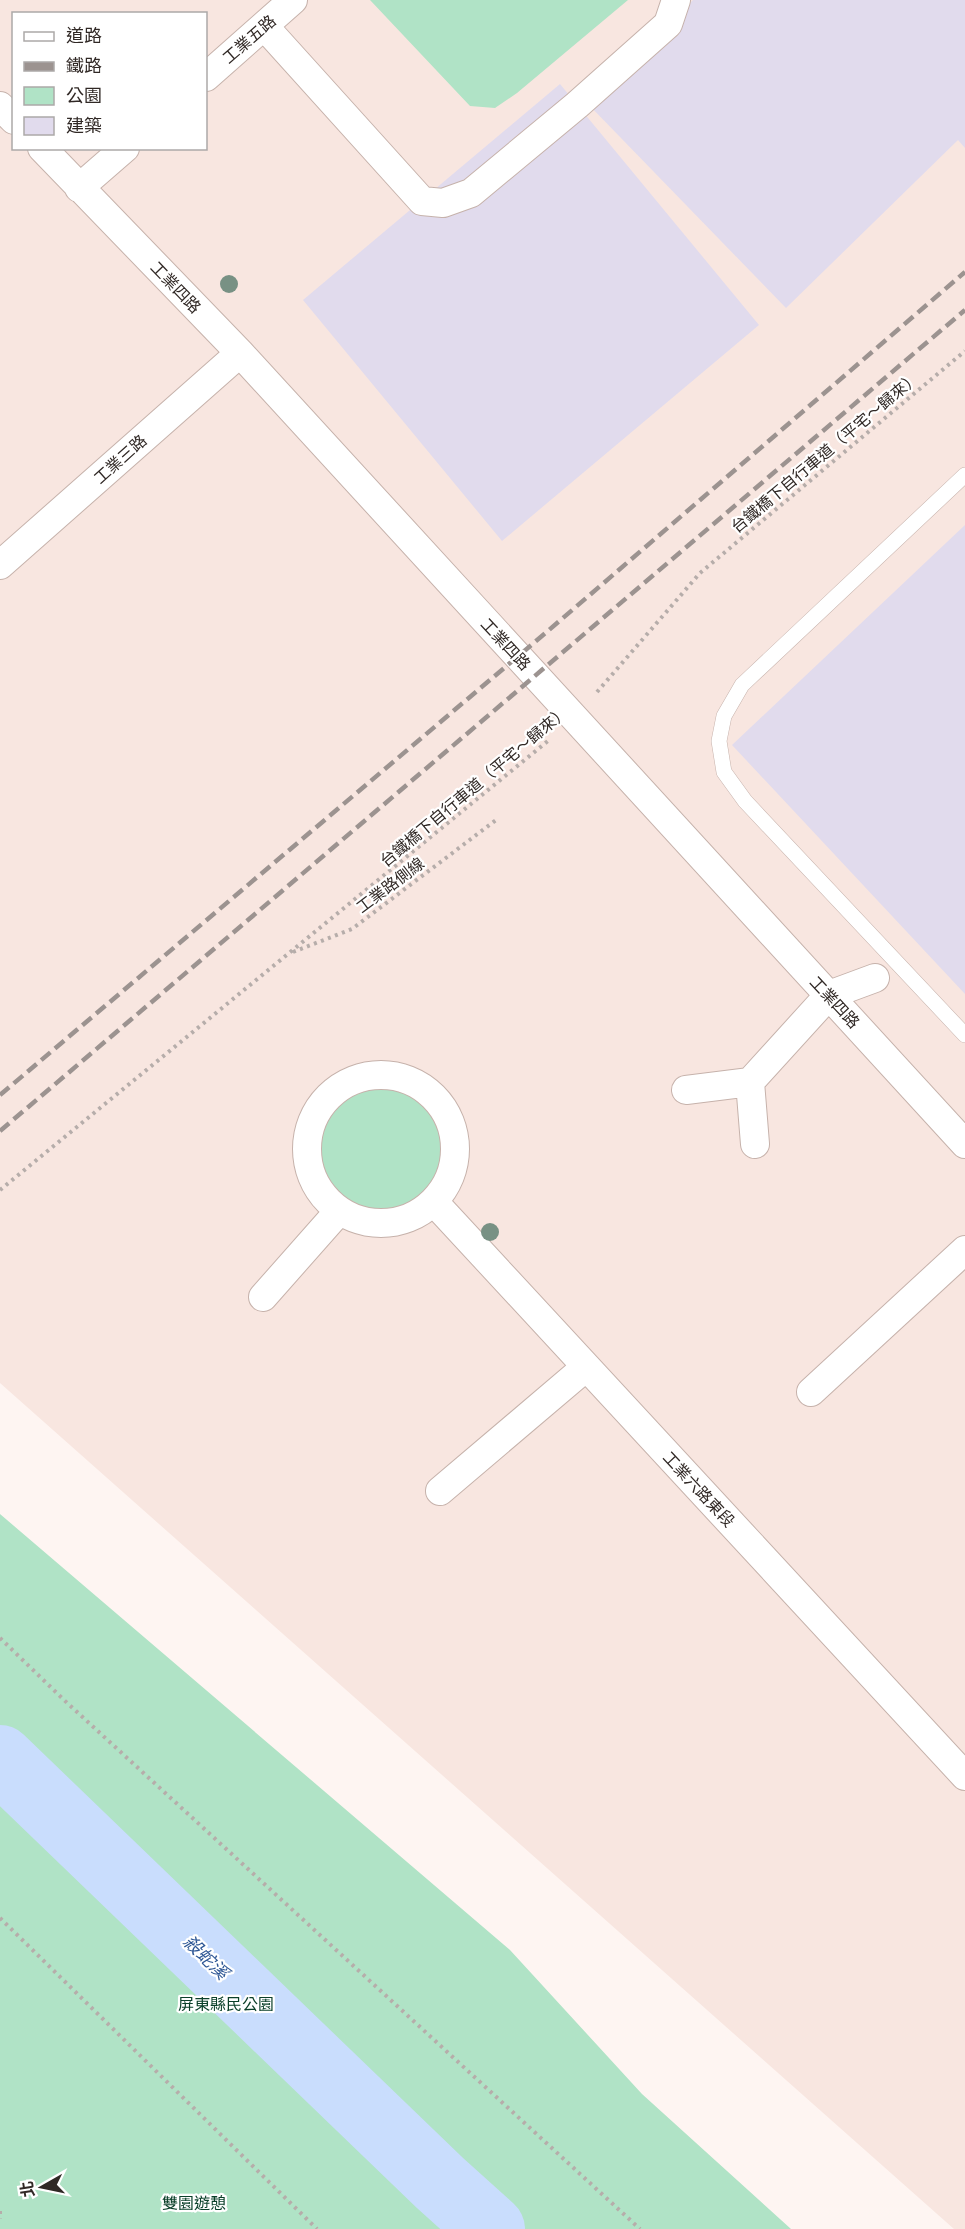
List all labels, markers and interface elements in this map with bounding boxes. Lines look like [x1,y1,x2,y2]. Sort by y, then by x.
street label: 工業五路 [218,10,280,68]
legend [12,12,207,150]
text: 道路 [66,24,102,47]
text: 鐵路 [66,54,102,77]
text: 公園 [66,84,102,107]
text: 建築 [66,114,102,137]
street label: 工業四路 [147,257,205,317]
street label: 台鐵橋下自行車道（平宅～歸來） [727,367,923,537]
street label: 工業三路 [90,430,150,488]
street label: 工業四路 [477,614,535,674]
street label: 台鐵橋下自行車道（平宅～歸來） [376,701,572,871]
street label: 工業路側線 [352,853,428,917]
street label: 工業四路 [806,972,864,1032]
street label: 工業六路東段 [659,1447,739,1531]
water label: 殺蛇溪 [179,1930,236,1986]
park label: 屏東縣民公園 [178,1994,274,2014]
north arrow [12,2157,72,2217]
text: 北 [16,2180,38,2199]
park label: 雙園遊憩 [162,2193,226,2213]

